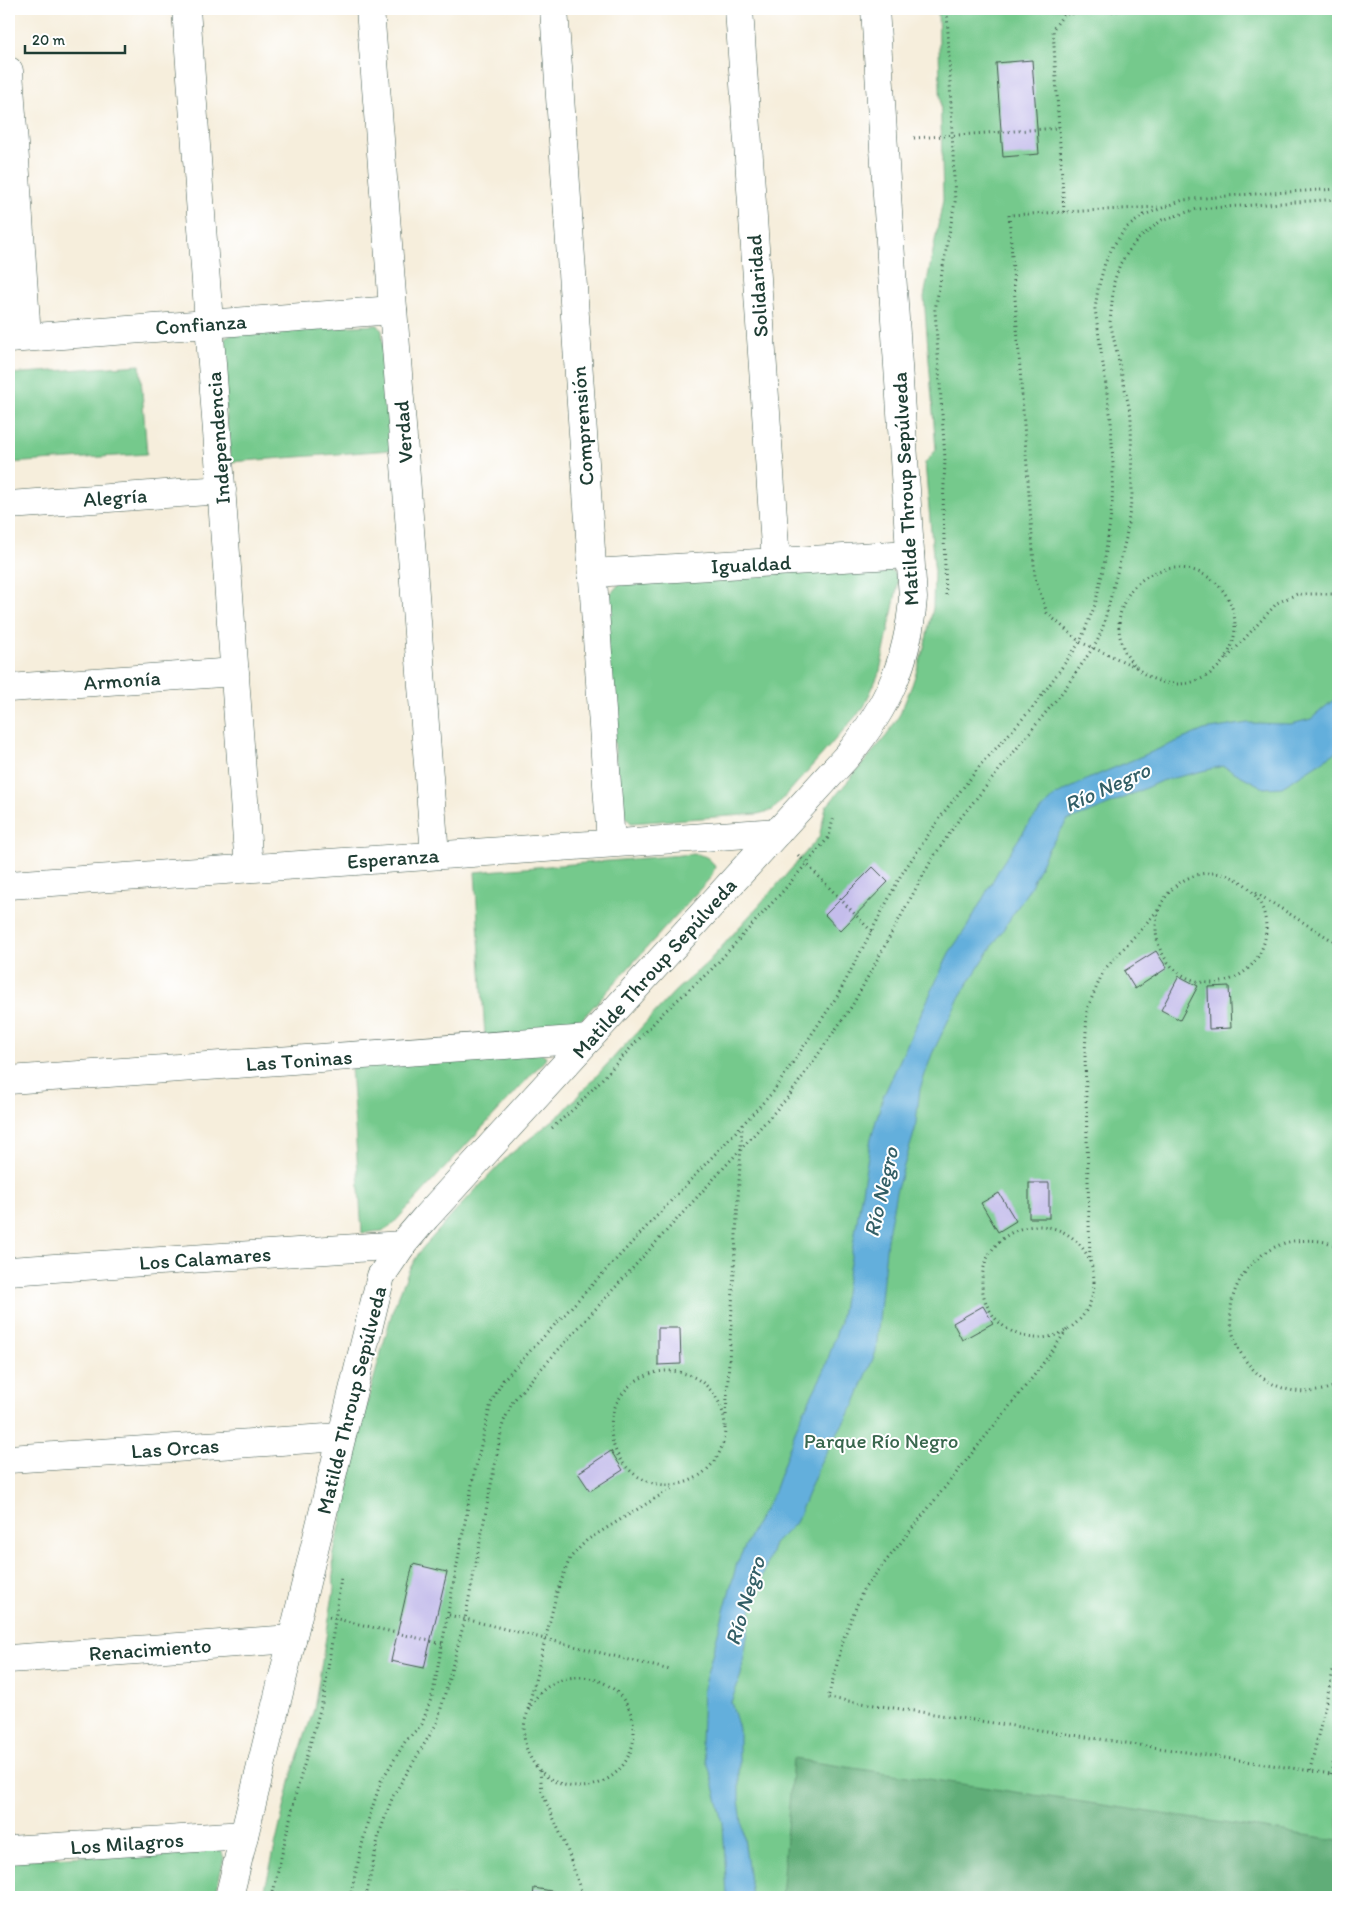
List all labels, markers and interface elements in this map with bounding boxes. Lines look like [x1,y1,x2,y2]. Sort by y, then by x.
scale bar [25,22,125,54]
text: 20 m [32,31,66,49]
street label: Solidaridad [741,234,773,338]
street label: Confianza [154,308,248,340]
street label: Comprensión [565,365,599,487]
street label: Independencia [201,371,235,505]
street label: Matilde Throup Sepúlveda [886,371,924,607]
street label: Verdad [388,399,418,464]
street label: Alegría [82,482,148,512]
street label: Igualdad [710,549,792,579]
street label: Armonía [83,665,161,695]
water label: Río Negro [1060,756,1155,818]
street label: Esperanza [346,842,440,874]
street label: Matilde Throup Sepúlveda [566,873,742,1063]
street label: Las Toninas [245,1044,353,1076]
water label: Río Negro [858,1144,905,1239]
street label: Los Calamares [138,1241,272,1275]
street label: Matilde Throup Sepúlveda [311,1283,391,1517]
park label: Parque Río Negro [804,1428,958,1453]
street label: Las Orcas [130,1432,220,1464]
water label: Río Negro [719,1553,771,1649]
street label: Renacimiento [88,1632,212,1666]
street label: Los Milagros [69,1827,185,1859]

